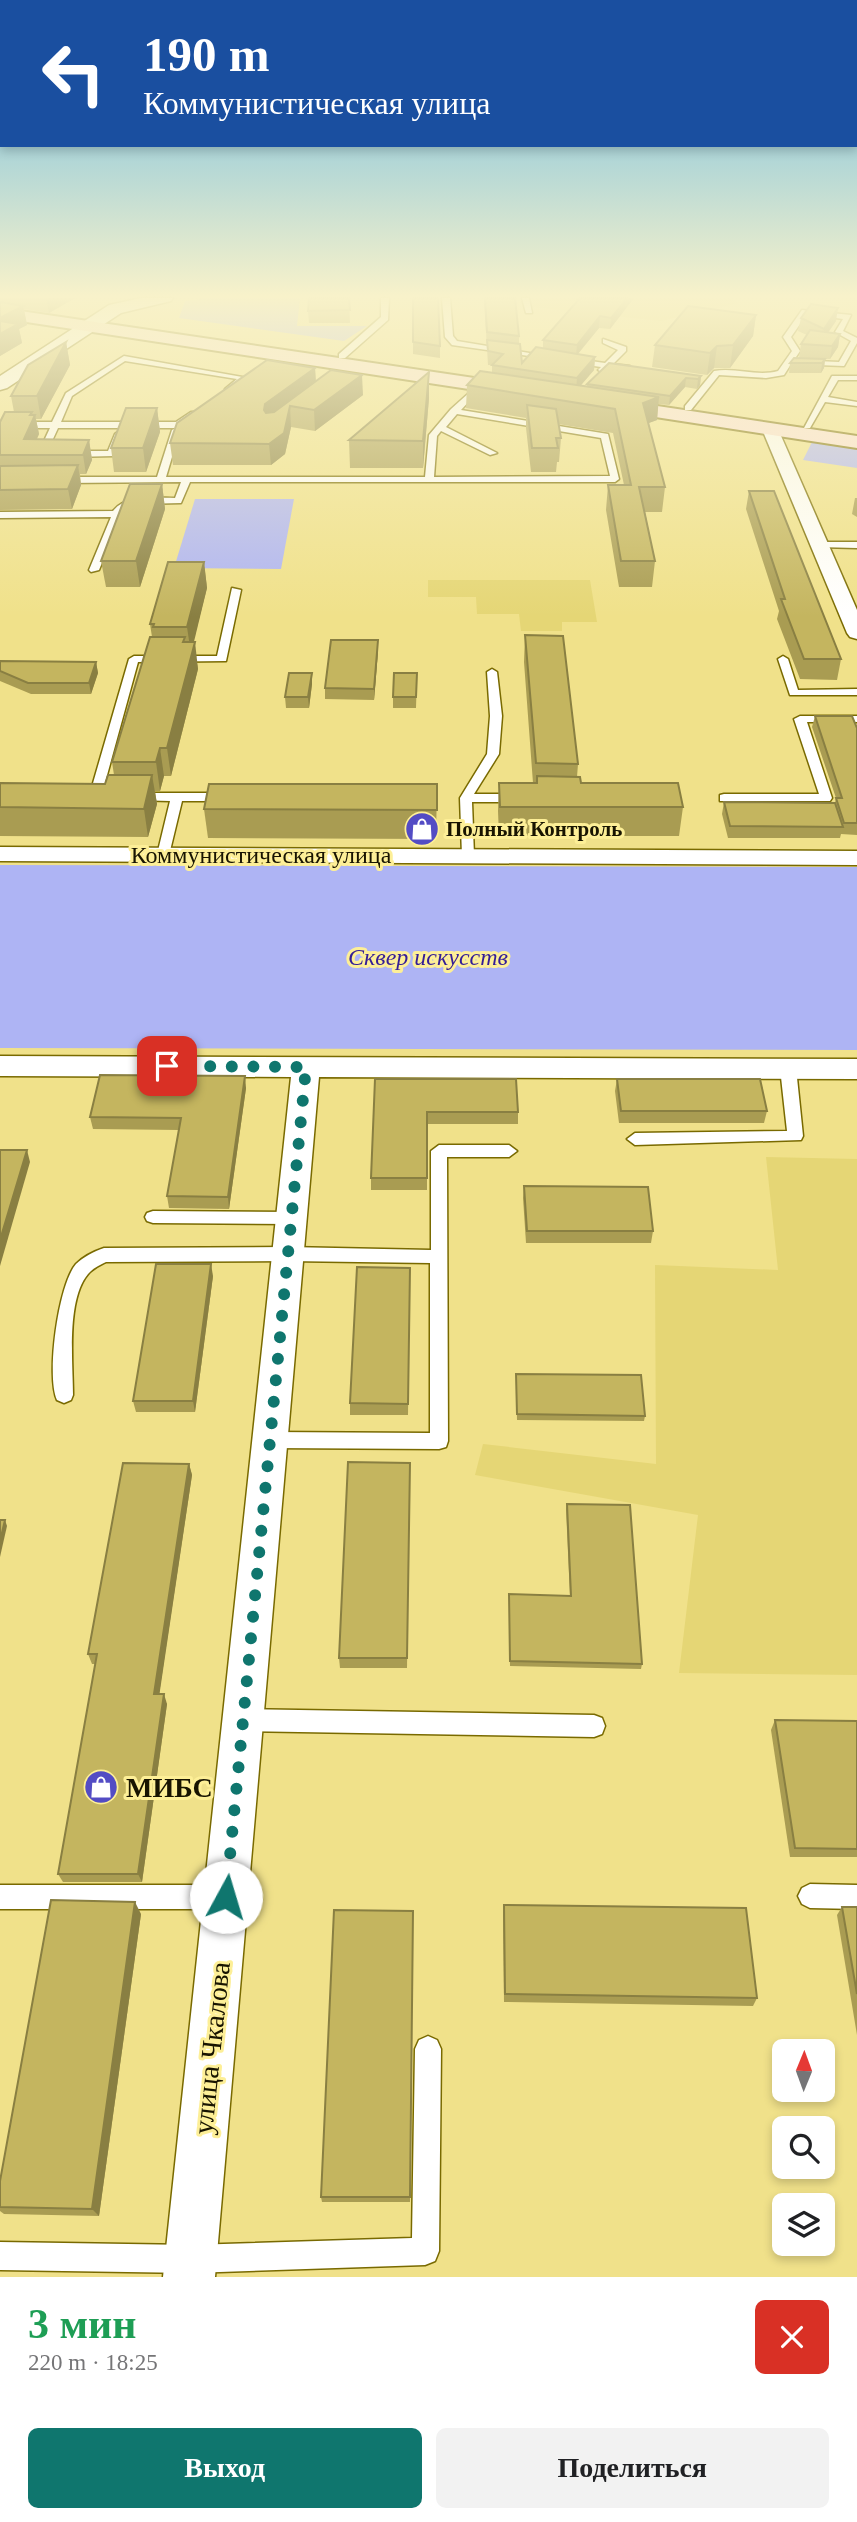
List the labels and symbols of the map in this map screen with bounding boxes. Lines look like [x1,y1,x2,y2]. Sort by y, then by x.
shop icon: Полный Контроль [403,810,441,848]
place label: Полный Контроль [446,817,622,841]
street label: Коммунистическая улица [131,842,392,868]
park label: Сквер искусств [348,944,508,970]
pin [137,1036,197,1096]
shop icon: МИБС [82,1768,120,1806]
place label: МИБС [126,1772,213,1803]
position arrow [189,1860,263,1934]
street label: улица Чкалова [187,1960,236,2136]
north arrow [772,2039,835,2102]

